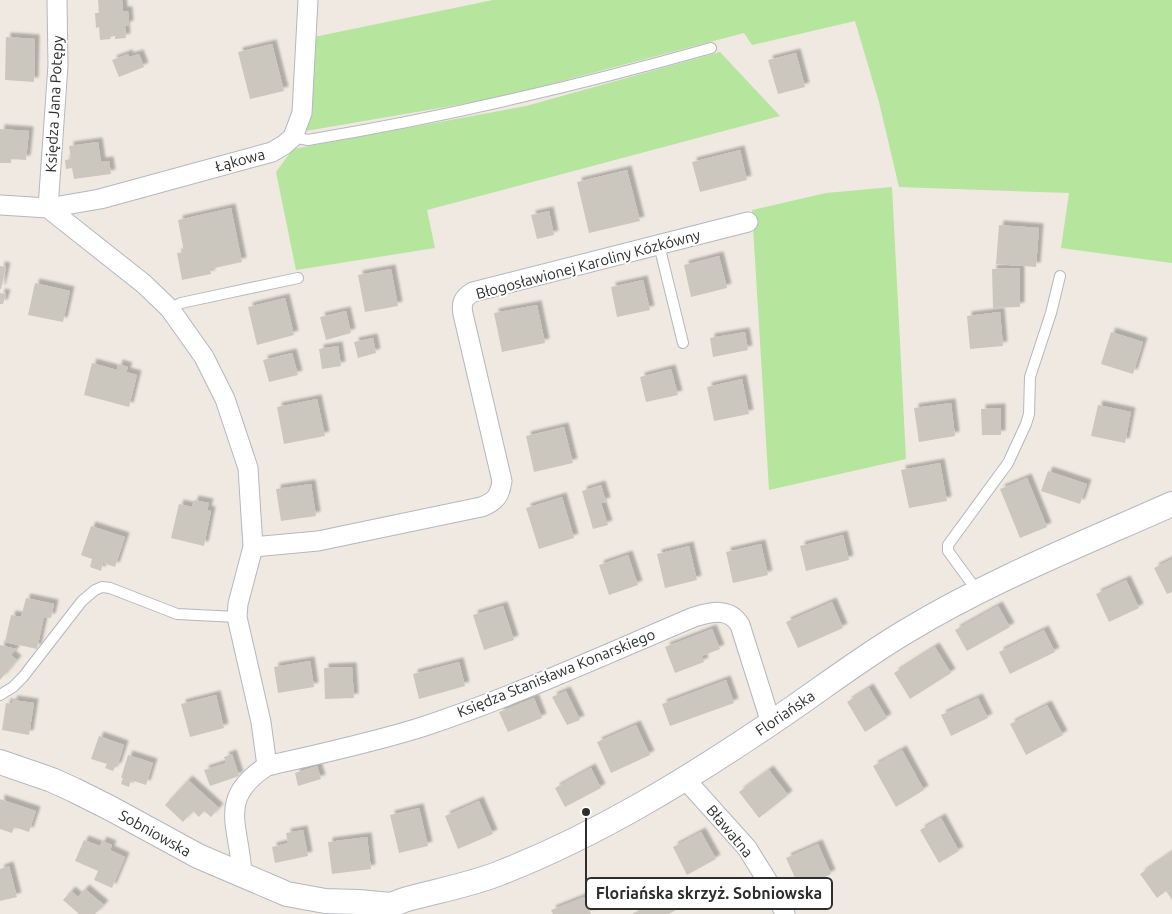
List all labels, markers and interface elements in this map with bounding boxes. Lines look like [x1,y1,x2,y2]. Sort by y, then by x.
street label: Księdza Jana Potępy [42,35,66,173]
street label: Łąkowa [213,145,267,175]
street label: Błogosławionej Karoliny Kózkówny [474,226,702,302]
street label: Księdza Stanisława Konarskiego [454,625,658,721]
street label: Floriańska [752,687,818,739]
street label: Bławatna [703,801,757,861]
street label: Sobniowska [116,806,194,860]
callout: Floriańska skrzyż. Sobniowska [586,878,832,909]
text: Floriańska skrzyż. Sobniowska [596,884,822,902]

